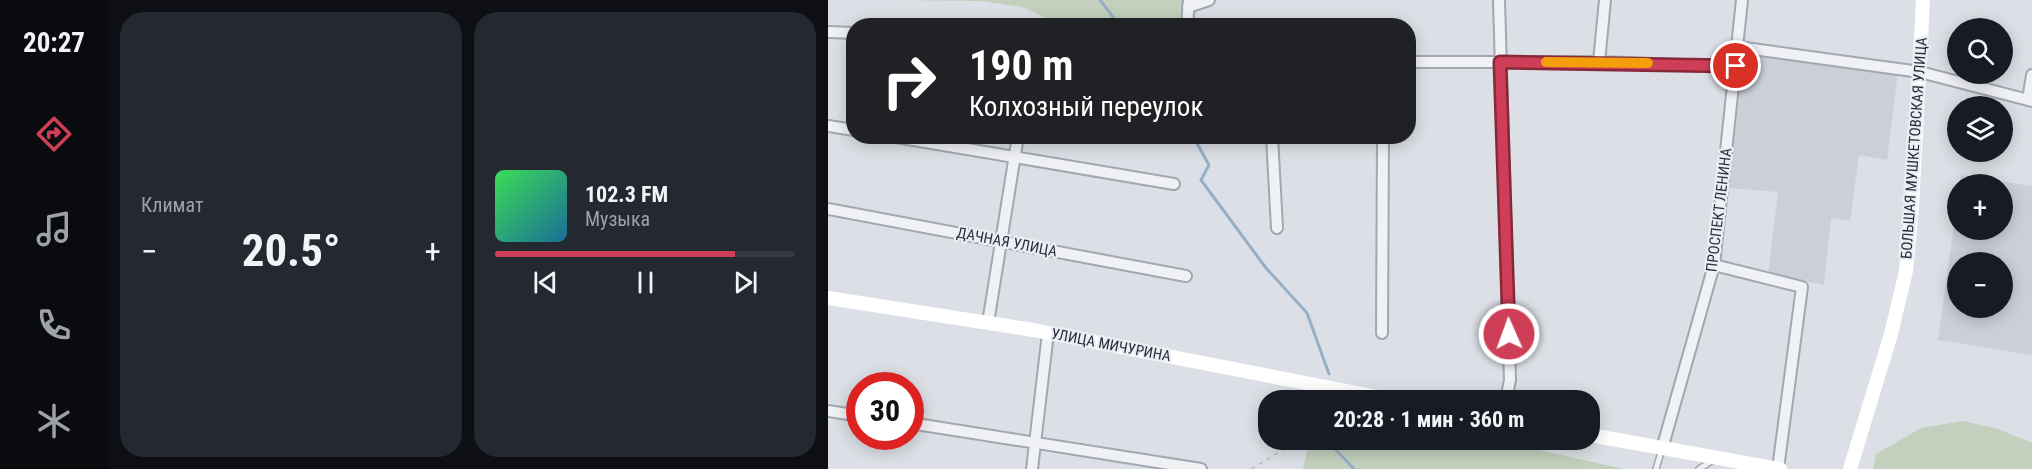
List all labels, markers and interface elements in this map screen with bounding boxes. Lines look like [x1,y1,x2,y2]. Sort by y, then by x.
map controls [1947,18,2013,318]
button: search [1947,18,2013,84]
text: 20:27 [23,27,85,59]
street label: БОЛЬШАЯ МУШКЕТОВСКАЯ УЛИЦА [1897,36,1931,259]
pin [1710,40,1761,91]
text: 190 m [969,41,1074,90]
icon: right [870,42,948,120]
icon: arrive [1719,49,1752,82]
text: Колхозный переулок [969,91,1203,123]
button: layers [1947,96,2013,162]
icon: directions [33,113,75,155]
street label: ПРОСПЕКТ ЛЕНИНА [1702,147,1736,273]
button: + [1947,174,2013,240]
text: 102.3 FM [585,182,668,207]
text: Климат [141,193,203,217]
text: Музыка [585,207,650,231]
icon: music [33,208,75,250]
street label: ДАЧНАЯ УЛИЦА [955,223,1059,261]
text: 20.5° [242,224,340,277]
text: − [141,232,158,271]
text: + [425,232,441,271]
button: − [1947,252,2013,318]
icon: previous [529,266,562,299]
icon: pause [629,266,662,299]
icon: next [729,266,762,299]
position arrow [1477,302,1541,366]
icon: phone [33,304,75,346]
street label: УЛИЦА МИЧУРИНА [1050,325,1173,365]
speed limit sign: 30 [846,372,924,450]
icon: climate [33,400,75,442]
text: 20:28 · 1 мин · 360 m [1334,407,1524,432]

